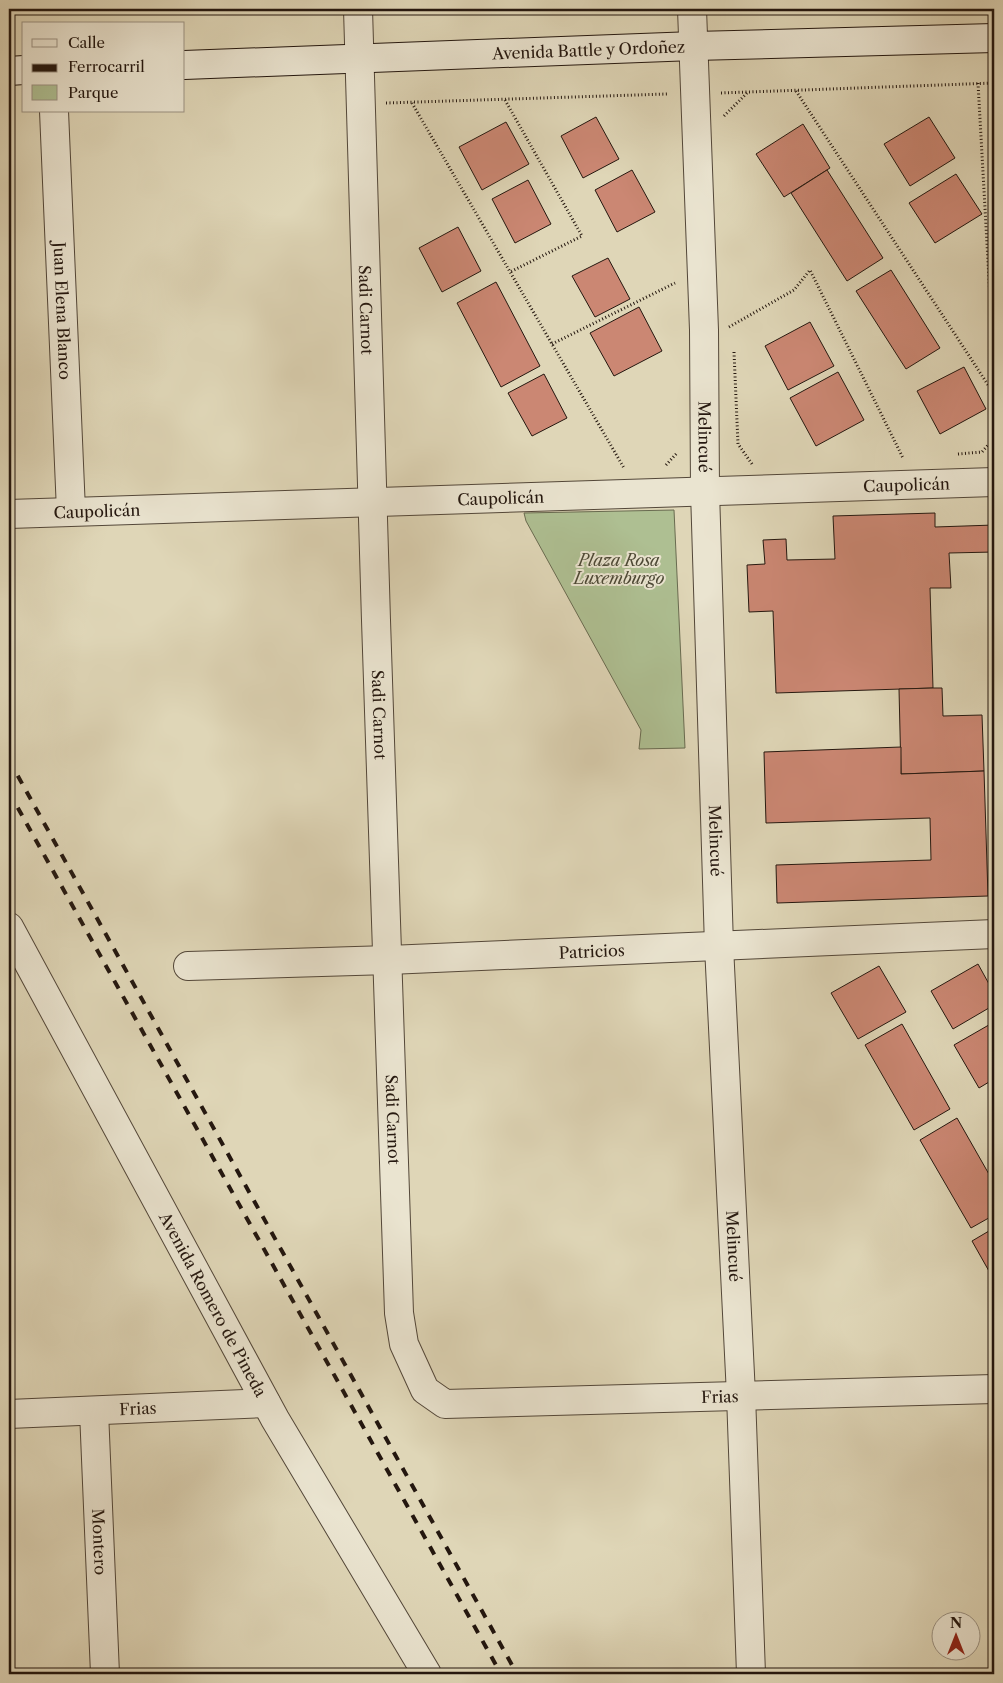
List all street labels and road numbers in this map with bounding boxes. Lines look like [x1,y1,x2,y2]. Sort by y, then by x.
street label: Avenida Battle y Ordoñez [491,36,685,64]
street label: Juan Elena Blanco [49,238,75,380]
street label: Sadi Carnot [355,265,377,355]
street label: Melincué [694,401,715,473]
street label: Caupolicán [863,473,950,496]
street label: Caupolicán [457,487,544,509]
street label: Caupolicán [53,500,141,523]
street label: Sadi Carnot [368,669,391,760]
street label: Melincué [705,804,727,877]
street label: Patricios [558,940,625,963]
street label: Sadi Carnot [381,1074,404,1165]
street label: Avenida Romero de Pineda [155,1208,271,1401]
street label: Melincué [722,1210,745,1283]
street label: Frias [701,1386,739,1407]
street label: Frias [119,1398,157,1419]
street label: Montero [88,1508,111,1576]

